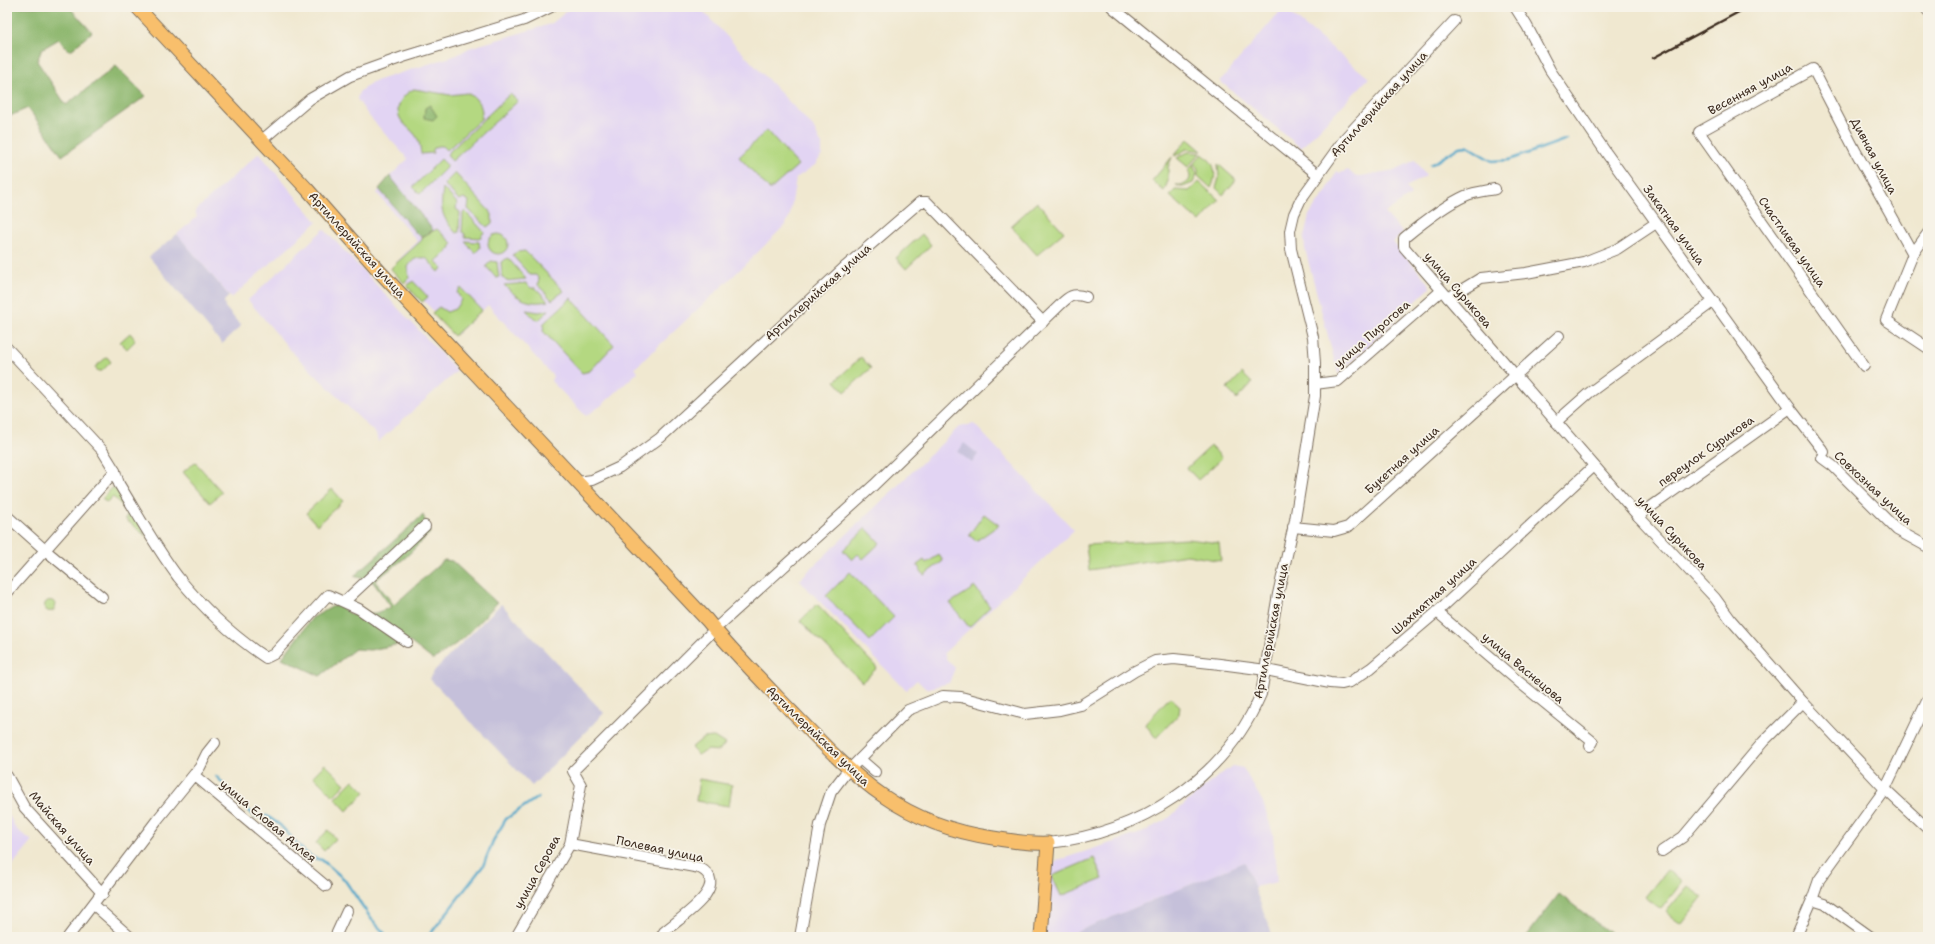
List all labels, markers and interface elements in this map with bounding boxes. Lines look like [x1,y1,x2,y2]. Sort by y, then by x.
street label: Артиллерийская улица [1327,47,1431,160]
street label: Весенняя улица [1705,59,1795,119]
street label: Дивная улица [1847,115,1901,198]
street label: Закатная улица [1640,182,1709,269]
street label: Артиллерийская улица [305,189,409,302]
street label: Счастливая улица [1755,194,1830,291]
street label: Артиллерийская улица [762,240,875,344]
street label: улица Сурикова [1420,249,1496,332]
street label: улица Пирогова [1331,296,1414,371]
street label: переулок Сурикова [1655,412,1758,490]
street label: Букетная улица [1361,422,1443,498]
street label: Совхозная улица [1830,448,1916,529]
street label: улица Сурикова [1633,492,1711,574]
street label: Шахматная улица [1388,553,1480,638]
street label: Артиллерийская улица [1250,561,1292,700]
street label: улица Васнецова [1479,629,1568,707]
street label: Артиллерийская улица [763,682,873,790]
street label: улица Еловая Аллея [216,776,320,866]
street label: Майская улица [25,788,99,869]
street label: улица Серова [510,832,564,912]
street label: Полевая улица [615,832,706,866]

